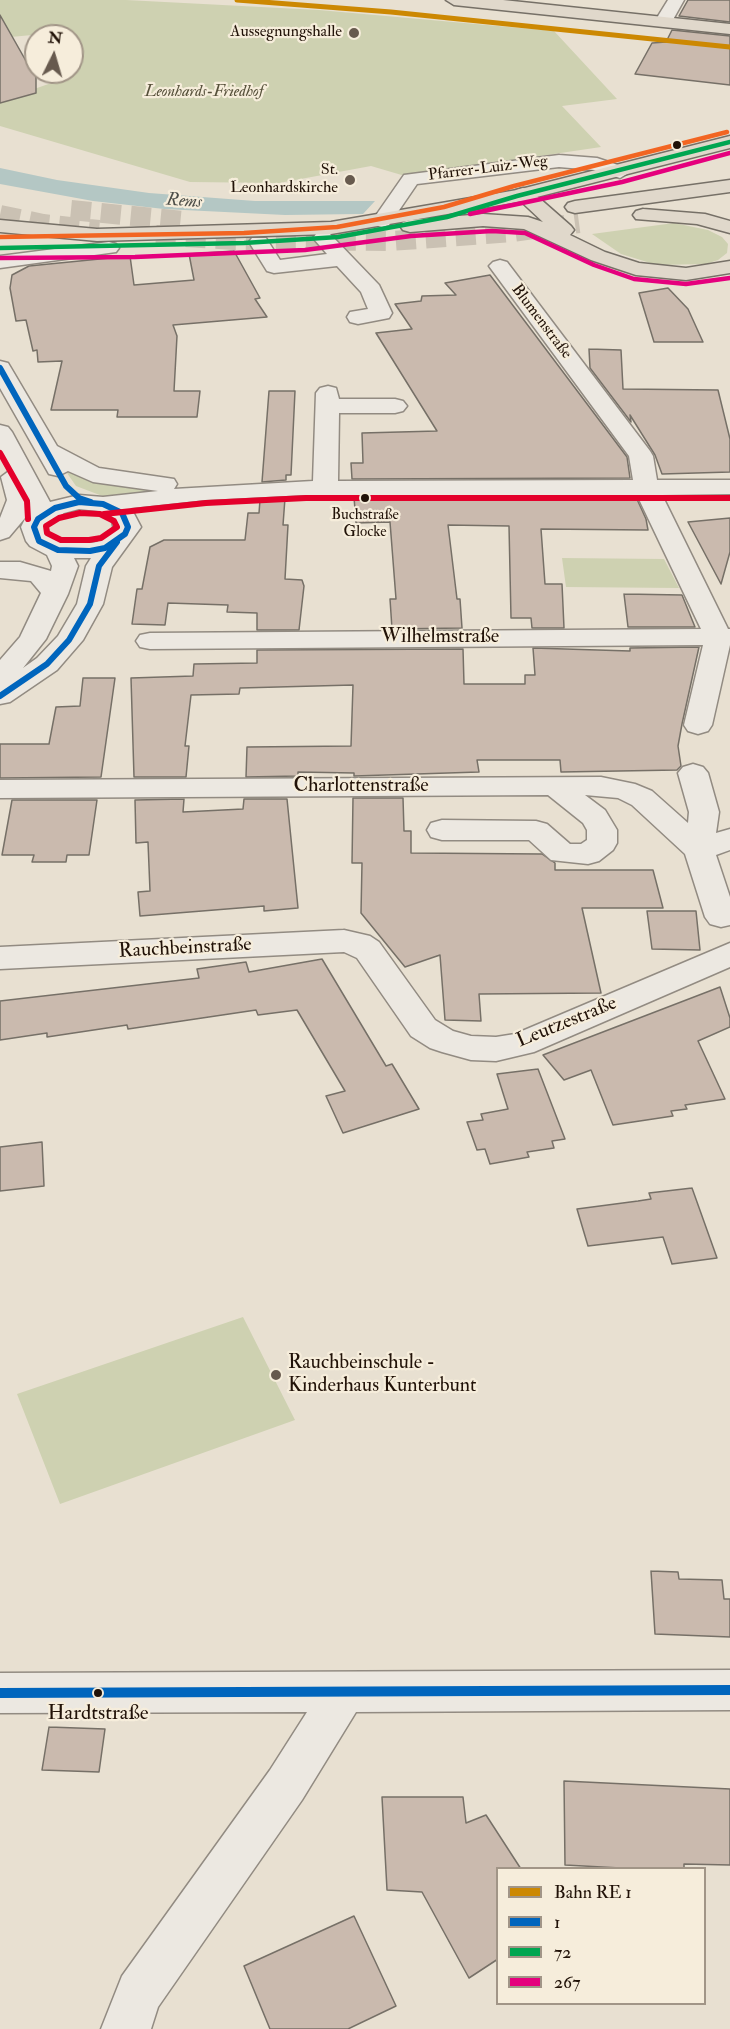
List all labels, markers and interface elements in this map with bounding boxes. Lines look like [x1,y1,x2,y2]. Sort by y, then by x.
place label: Aussegnungshalle [230,23,342,43]
north arrow [24,24,84,84]
marker: Aussegnungshalle [347,26,361,40]
text: N [47,27,63,49]
park label: Leonhards-Friedhof [145,83,263,103]
unlabelled marker [671,139,683,151]
street label: Pfarrer-Luiz-Weg [427,152,549,186]
place label: St. Leonhardskirche [230,161,338,199]
marker: St. Leonhardskirche [343,173,357,187]
water label: Rems [165,190,203,214]
street label: Blumenstraße [507,281,575,363]
marker: Buchstraße Glocke [359,492,371,504]
place label: Buchstraße Glocke [331,507,399,542]
street label: Wilhelmstraße [381,626,499,650]
street label: Charlottenstraße [293,775,429,799]
street label: Rauchbeinstraße [118,934,252,964]
street label: Leutzestraße [513,992,621,1054]
place label: Rauchbeinschule - Kinderhaus Kunterbunt [288,1352,477,1399]
marker: Rauchbeinschule - Kinderhaus Kunterbunt [269,1368,283,1382]
marker: Hardtstraße [92,1687,104,1699]
place label: Hardtstraße [47,1701,149,1727]
legend [496,1867,706,2005]
text: Bahn RE 1 [554,1881,632,1904]
text: 1 [554,1911,560,1934]
text: 72 [554,1941,571,1964]
text: 267 [554,1971,580,1994]

